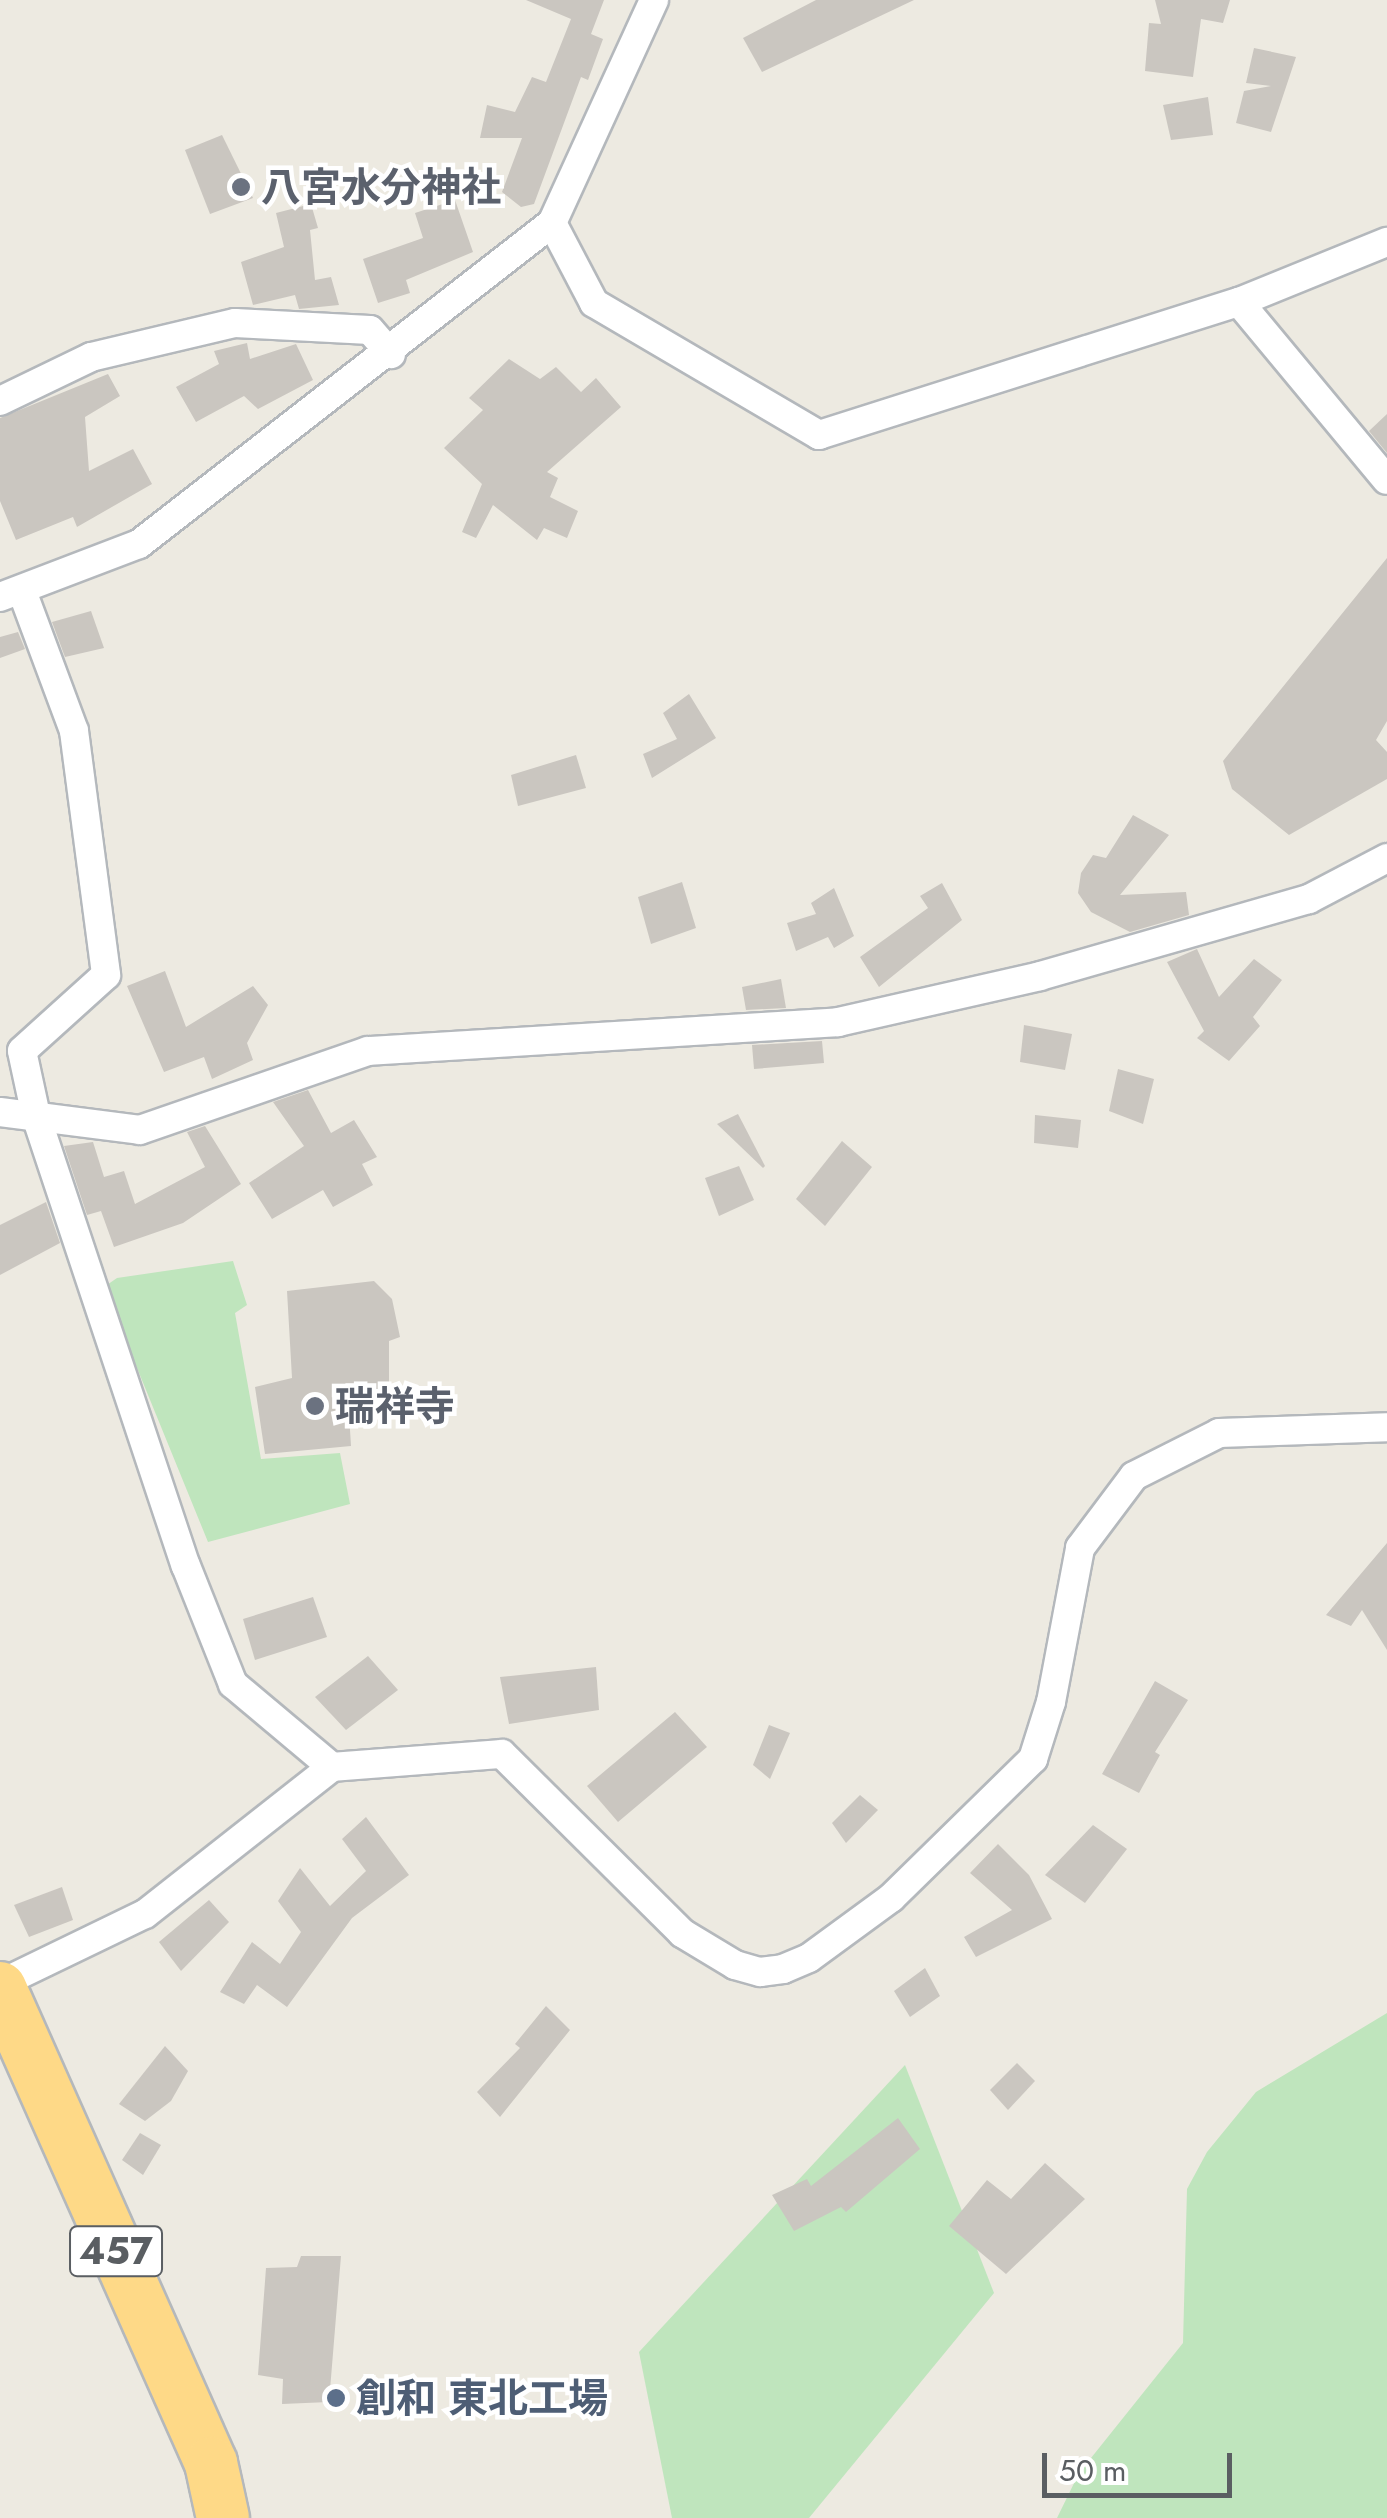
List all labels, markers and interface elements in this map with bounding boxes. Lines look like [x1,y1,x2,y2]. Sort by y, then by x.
place label: 八宮水分神社 [261,163,501,211]
marker: 八宮水分神社 [230,176,252,198]
place label: 瑞祥寺 [335,1382,455,1430]
marker: 瑞祥寺 [304,1395,326,1417]
road number: 457 [68,2218,164,2284]
place label: 創和 東北工場 [356,2374,608,2422]
marker: 創和 東北工場 [325,2387,347,2409]
scale bar [1047,2433,1237,2495]
text: 50 m [1059,2449,1126,2492]

